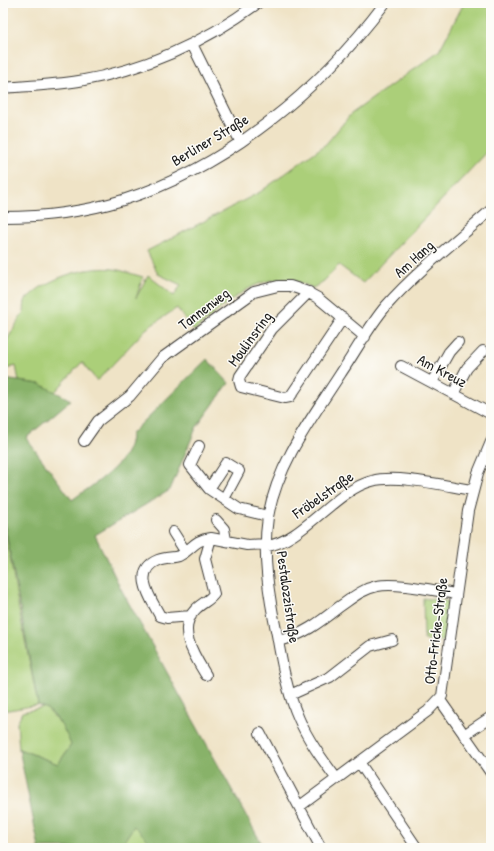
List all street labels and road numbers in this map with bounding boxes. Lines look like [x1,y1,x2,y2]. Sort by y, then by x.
street label: Berliner Straße [167,108,252,171]
street label: Am Hang [389,235,439,282]
street label: Tannenweg [174,282,234,335]
street label: Moulinsring [222,307,277,371]
street label: Am Kreuz [414,349,471,393]
street label: Fröbelstraße [287,466,357,524]
street label: Pestalozzistraße [272,550,305,644]
street label: Otto-Fricke-Straße [419,576,452,685]

